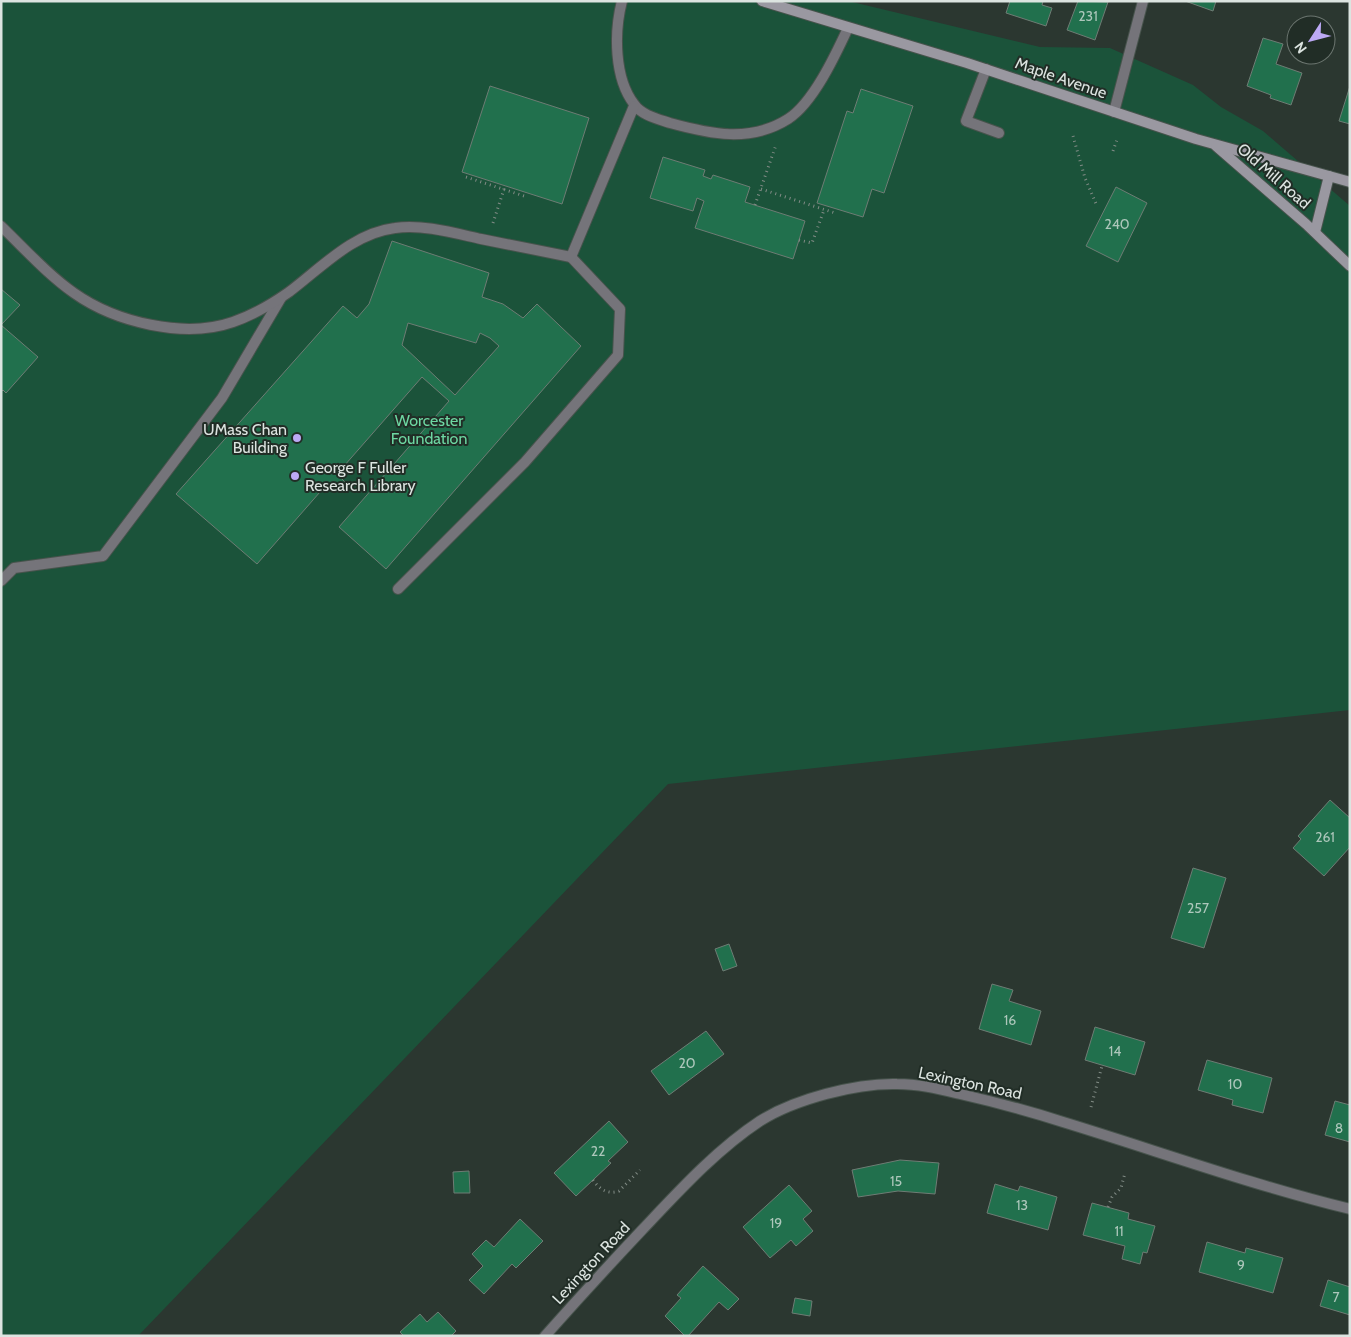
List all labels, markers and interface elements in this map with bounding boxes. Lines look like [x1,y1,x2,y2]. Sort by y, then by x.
house number: 231 [1078,7,1098,25]
north arrow [1286,15,1336,65]
text: N [1290,38,1311,57]
street label: Maple Avenue [1013,53,1109,103]
street label: Old Mill Road [1234,139,1314,213]
house number: 240 [1104,215,1130,233]
park label: Worcester Foundation [391,411,467,448]
place label: UMass Chan Building [203,420,288,457]
marker: UMass Chan Building [291,432,303,444]
place label: George F Fuller Research Library [305,458,415,495]
marker: George F Fuller Research Library [289,470,301,482]
house number: 261 [1315,828,1335,846]
house number: 257 [1187,899,1209,917]
house number: 16 [1004,1011,1016,1029]
house number: 14 [1109,1042,1121,1060]
house number: 20 [678,1054,696,1072]
street label: Lexington Road [917,1063,1023,1103]
house number: 10 [1228,1075,1242,1093]
house number: 8 [1335,1119,1343,1137]
house number: 22 [591,1142,605,1160]
house number: 15 [890,1172,902,1190]
house number: 13 [1016,1196,1028,1214]
house number: 19 [770,1214,782,1232]
street label: Lexington Road [548,1218,634,1308]
house number: 11 [1114,1222,1124,1240]
house number: 9 [1237,1256,1245,1274]
house number: 7 [1332,1288,1340,1306]

